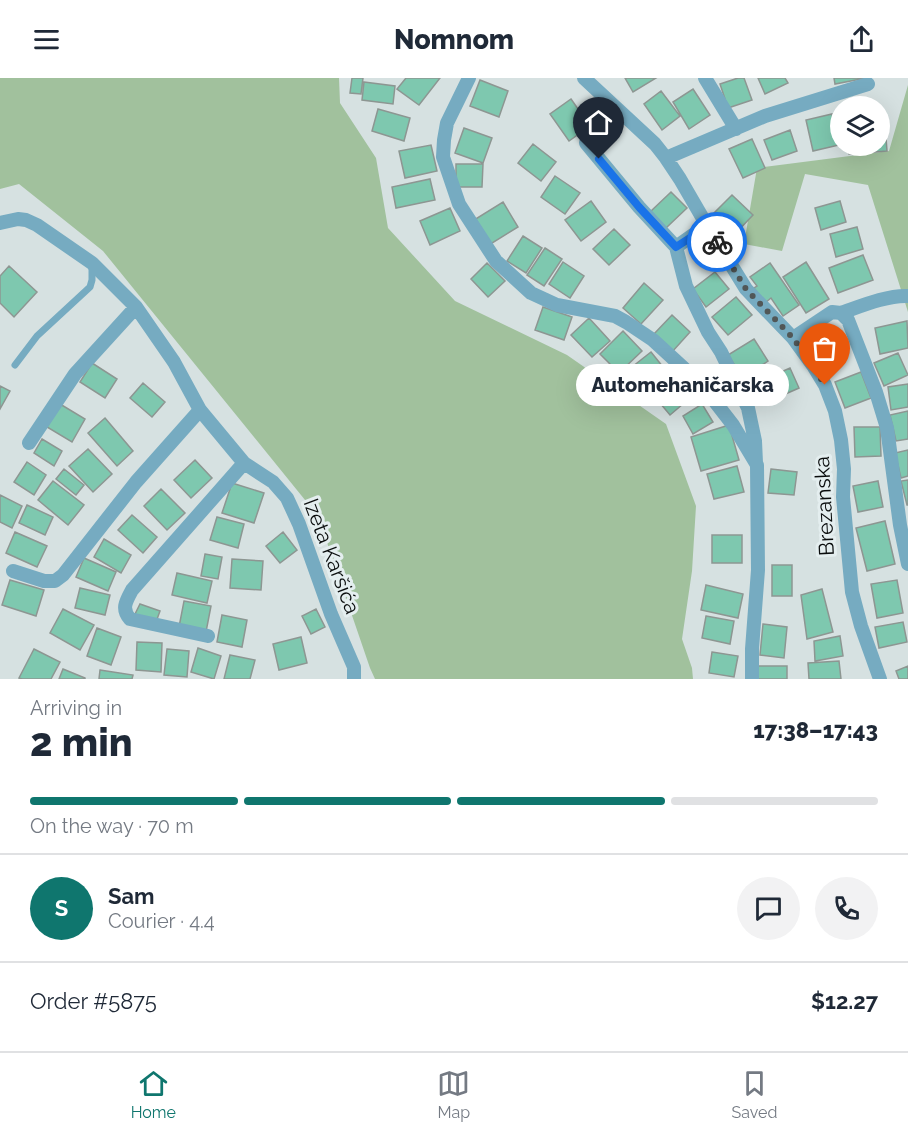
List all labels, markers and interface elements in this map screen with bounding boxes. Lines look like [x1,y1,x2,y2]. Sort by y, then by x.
icon: menu [30,23,63,56]
icon: share [845,23,878,56]
text: Nomnom [394,24,514,55]
map controls [830,96,890,156]
button: layers [830,96,890,156]
pin [573,97,624,159]
icon: home [582,106,615,139]
courier [687,212,747,272]
icon: bike [701,226,734,259]
pin [799,323,850,385]
icon: bag [808,332,841,365]
callout: Automehaničarska [576,364,789,406]
text: Automehaničarska [591,373,774,397]
street label: Brezanska [809,455,839,557]
street label: Izeta Karšića [299,495,365,617]
text: Arriving in [30,696,122,720]
text: 17:38–17:43 [753,717,878,743]
text: 2 min [30,719,133,765]
text: On the way · 70 m [30,814,194,838]
button: chat [737,877,800,940]
button: phone [815,877,878,940]
text: Sam [108,883,155,909]
text: S [55,895,68,921]
text: Courier · 4.4 [108,909,215,933]
text: Order #5875 [30,988,157,1014]
text: $12.27 [811,988,878,1014]
tab: Home [131,1067,176,1122]
tab: Map [437,1067,470,1122]
tab: Saved [732,1067,777,1122]

